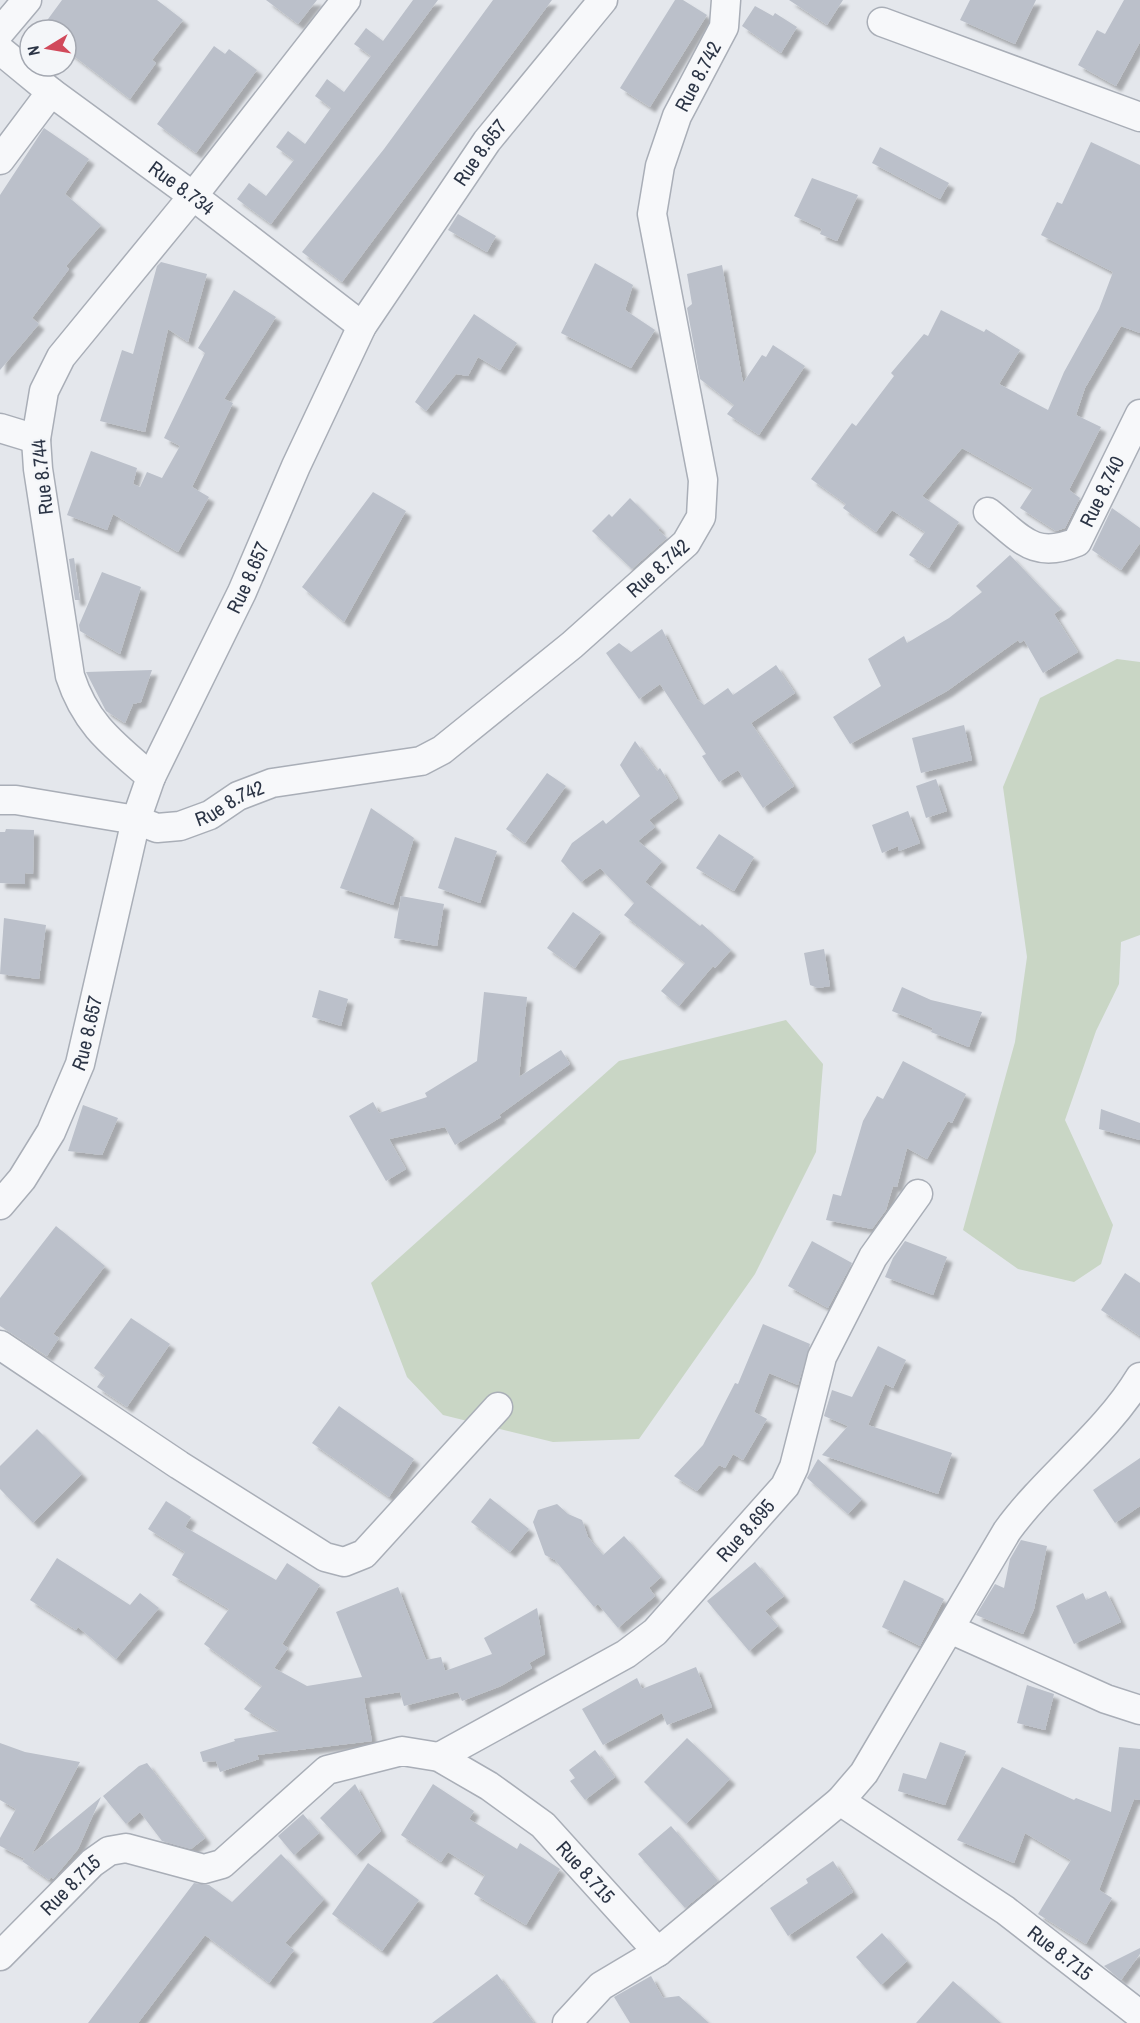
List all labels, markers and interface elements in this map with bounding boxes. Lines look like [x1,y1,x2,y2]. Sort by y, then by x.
north arrow [18,18,78,78]
street label: Rue 8.742 [668,36,727,116]
text: N [22,44,45,58]
street label: Rue 8.657 [447,113,513,191]
street label: Rue 8.734 [143,154,220,221]
street label: Rue 8.744 [24,438,59,516]
street label: Rue 8.740 [1073,451,1130,531]
street label: Rue 8.742 [620,533,695,603]
street label: Rue 8.657 [220,537,275,618]
street label: Rue 8.742 [191,773,268,832]
street label: Rue 8.657 [65,993,108,1075]
street label: Rue 8.695 [710,1493,780,1567]
street label: Rue 8.715 [551,1835,621,1909]
street label: Rue 8.715 [34,1848,105,1921]
street label: Rue 8.715 [1022,1919,1099,1986]

